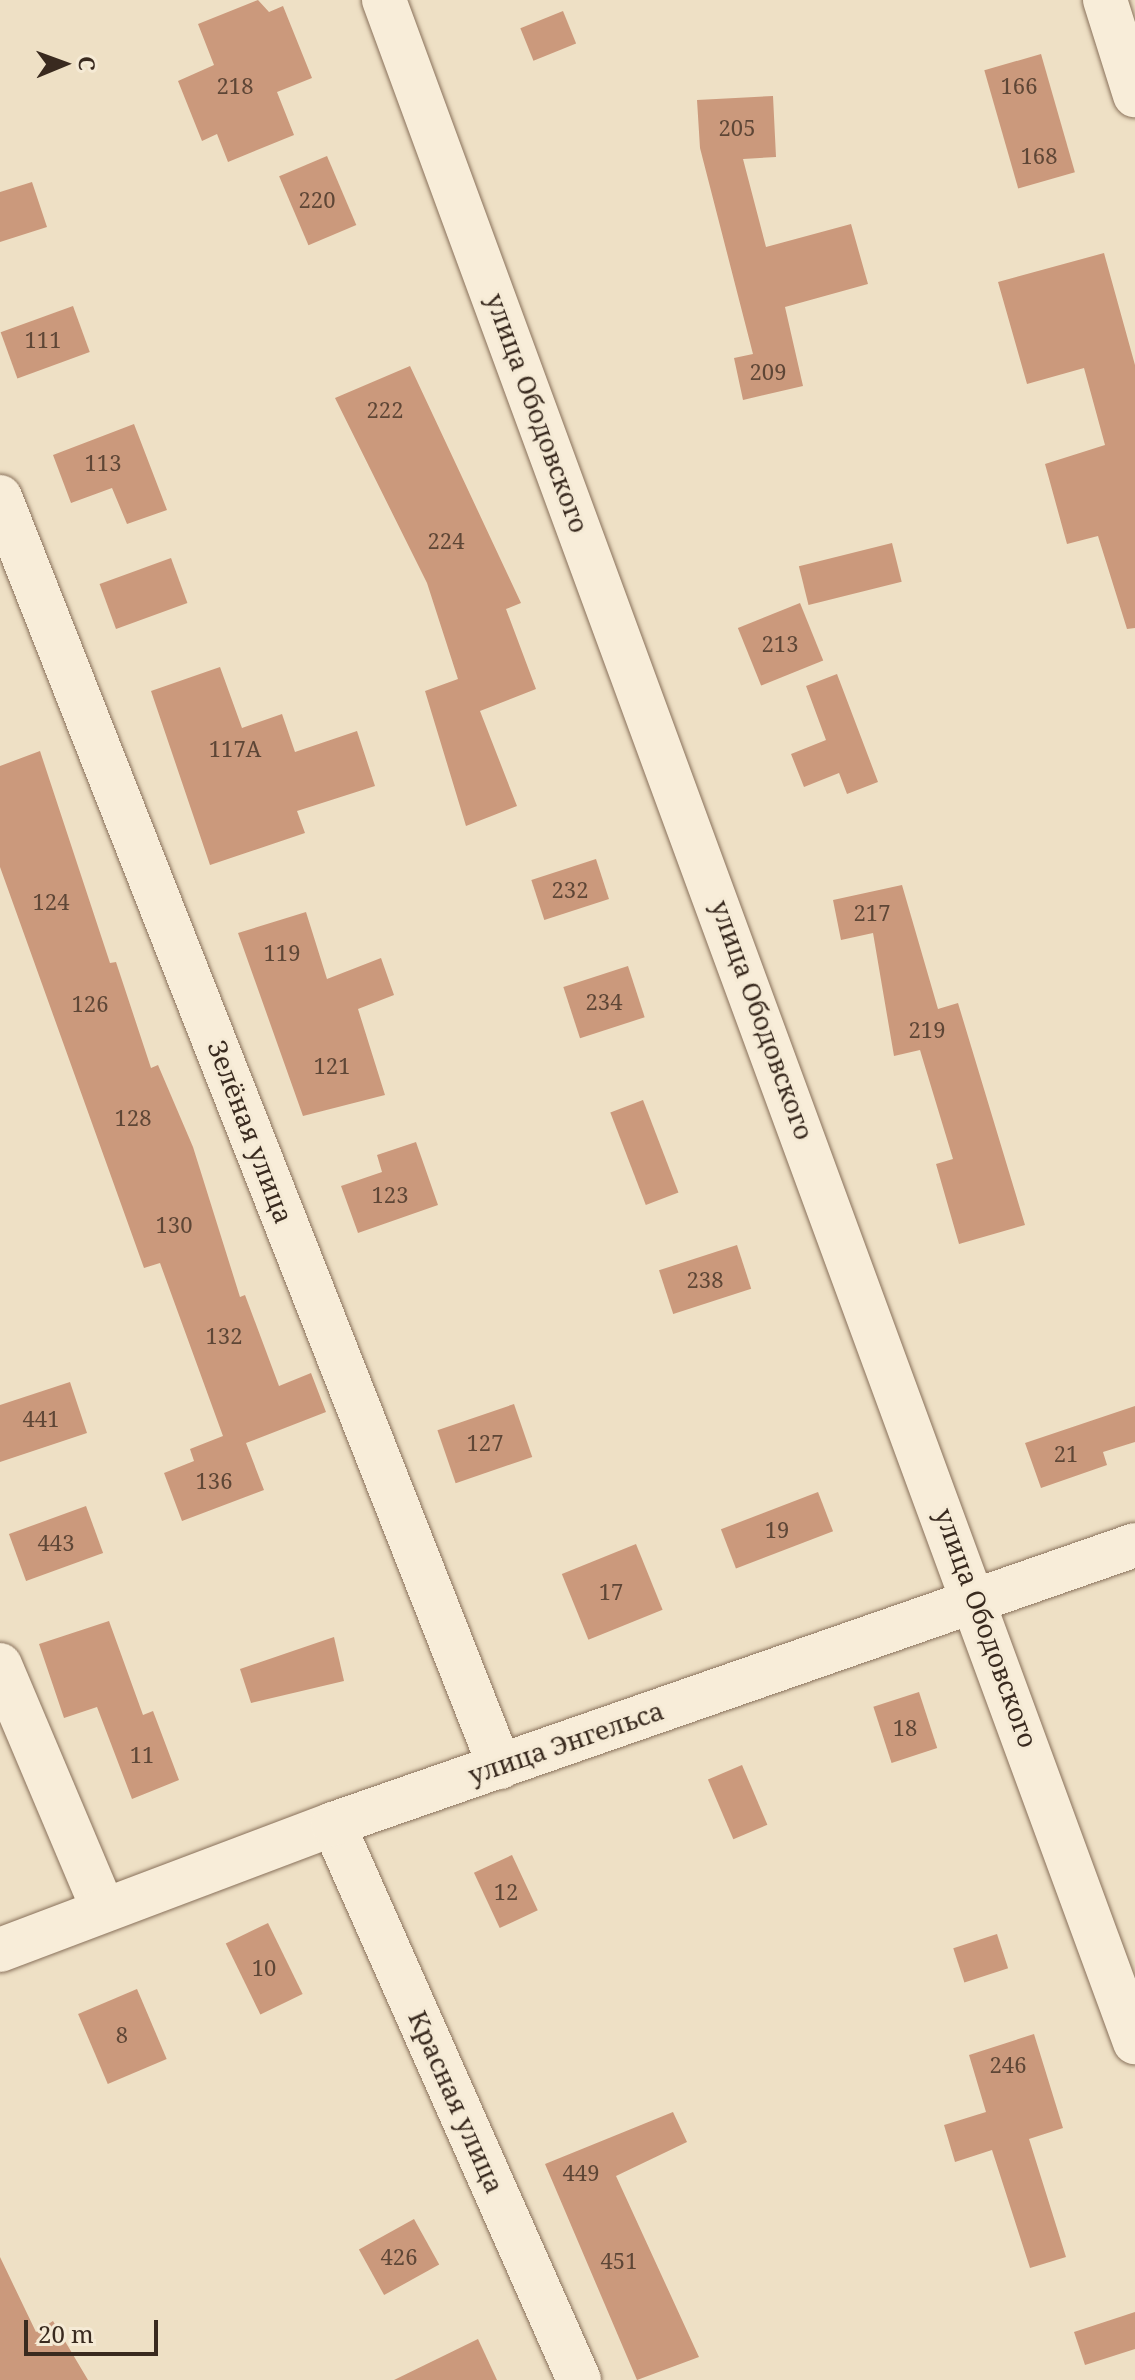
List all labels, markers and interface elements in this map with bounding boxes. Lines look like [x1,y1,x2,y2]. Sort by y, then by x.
north arrow [24,24,104,104]
text: С [73,56,103,71]
house number: 218 [217,73,253,99]
house number: 166 [1001,73,1037,99]
house number: 205 [719,115,755,141]
house number: 168 [1021,143,1057,169]
house number: 220 [299,187,335,213]
street label: улица Ободовского [479,289,595,537]
house number: 111 [25,327,61,353]
house number: 209 [750,359,786,385]
house number: 222 [367,397,403,423]
house number: 113 [85,450,121,476]
house number: 224 [428,528,464,554]
house number: 213 [762,631,798,657]
house number: 117А [209,736,261,762]
house number: 232 [552,877,588,903]
house number: 124 [33,889,69,915]
street label: улица Ободовского [704,896,820,1144]
house number: 217 [854,900,890,926]
house number: 119 [264,940,300,966]
house number: 234 [586,989,622,1015]
house number: 126 [72,991,108,1017]
house number: 219 [909,1017,945,1043]
street label: Зелёная улица [201,1036,299,1228]
house number: 121 [314,1053,350,1079]
house number: 128 [115,1105,151,1131]
house number: 123 [372,1182,408,1208]
house number: 130 [156,1212,192,1238]
house number: 238 [687,1267,723,1293]
house number: 132 [206,1323,242,1349]
house number: 441 [23,1406,59,1432]
house number: 127 [467,1430,503,1456]
house number: 21 [1054,1441,1078,1467]
house number: 136 [196,1468,232,1494]
street label: улица Ободовского [928,1504,1044,1752]
house number: 19 [765,1517,789,1543]
house number: 443 [38,1530,74,1556]
house number: 17 [599,1579,623,1605]
street label: улица Энгельса [464,1695,668,1791]
house number: 18 [893,1715,917,1741]
house number: 11 [130,1742,154,1768]
house number: 12 [494,1879,518,1905]
house number: 10 [252,1955,276,1981]
street label: Красная улица [402,2006,510,2198]
house number: 8 [116,2022,128,2048]
house number: 246 [990,2052,1026,2078]
house number: 449 [563,2160,599,2186]
house number: 426 [381,2244,417,2270]
house number: 451 [601,2248,637,2274]
scale bar [28,2304,162,2354]
text: 20 m [38,2317,94,2350]

